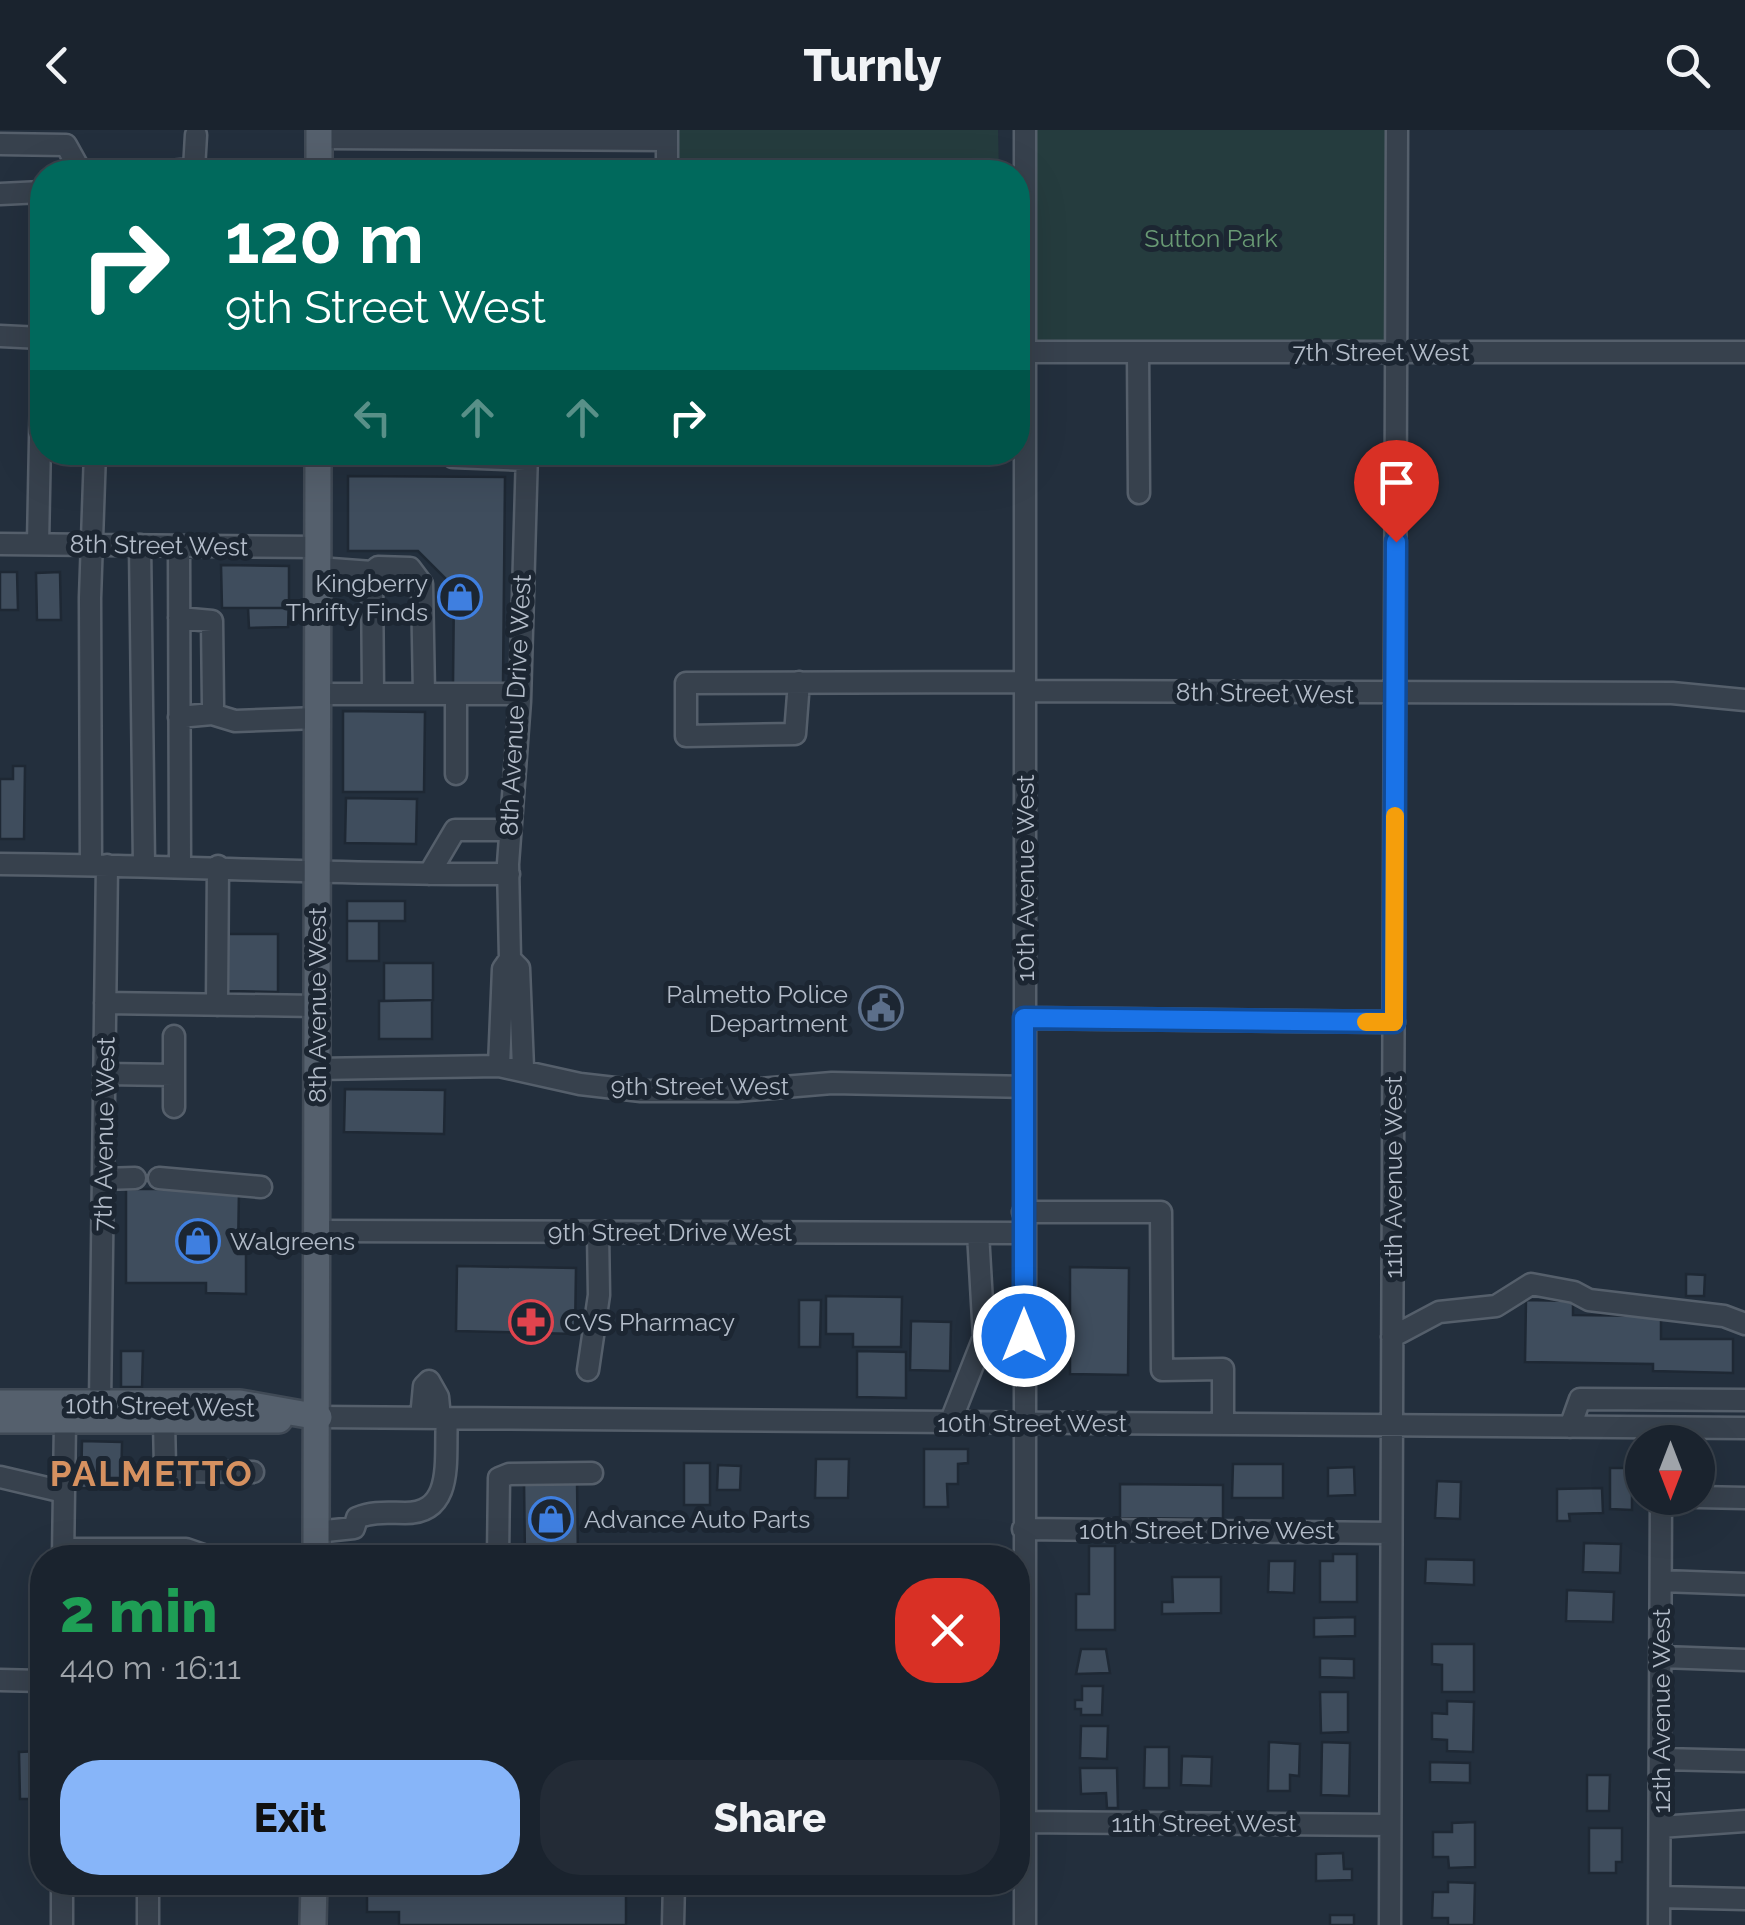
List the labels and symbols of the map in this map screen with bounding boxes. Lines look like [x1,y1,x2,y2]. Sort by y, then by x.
park label: Sutton Park [1144,223,1278,253]
street label: 7th Street West [1292,337,1470,367]
pin [1354,440,1439,543]
street label: 8th Street West [69,528,249,562]
place label: Kingberry Thrifty Finds [286,568,428,627]
street label: 8th Avenue Drive West [493,573,537,837]
shop icon: Kingberry Thrifty Finds [437,574,483,620]
street label: 8th Street West [1175,676,1355,710]
street label: 10th Avenue West [1010,774,1040,982]
street label: 8th Avenue West [302,906,332,1103]
place label: Palmetto Police Department [666,979,849,1038]
public building icon: Palmetto Police Department [858,985,904,1031]
street label: 7th Avenue West [87,1036,121,1232]
street label: 9th Street West [611,1071,790,1101]
street label: 11th Avenue West [1378,1075,1408,1278]
street label: 9th Street Drive West [548,1217,793,1247]
shop icon: Walgreens [175,1218,221,1264]
place label: Walgreens [230,1226,355,1256]
position arrow [972,1284,1076,1388]
pharmacy icon: CVS Pharmacy [508,1299,554,1345]
place label: CVS Pharmacy [564,1307,736,1337]
street label: 10th Street West [65,1389,256,1423]
street label: 10th Street West [937,1408,1127,1438]
north arrow [1625,1425,1715,1515]
district label: PALMETTO [50,1453,254,1494]
shop icon: Advance Auto Parts [528,1496,574,1542]
place label: Advance Auto Parts [584,1504,810,1534]
street label: 10th Street Drive West [1079,1515,1336,1545]
street label: 12th Avenue West [1646,1608,1676,1814]
street label: 11th Street West [1111,1808,1297,1838]

